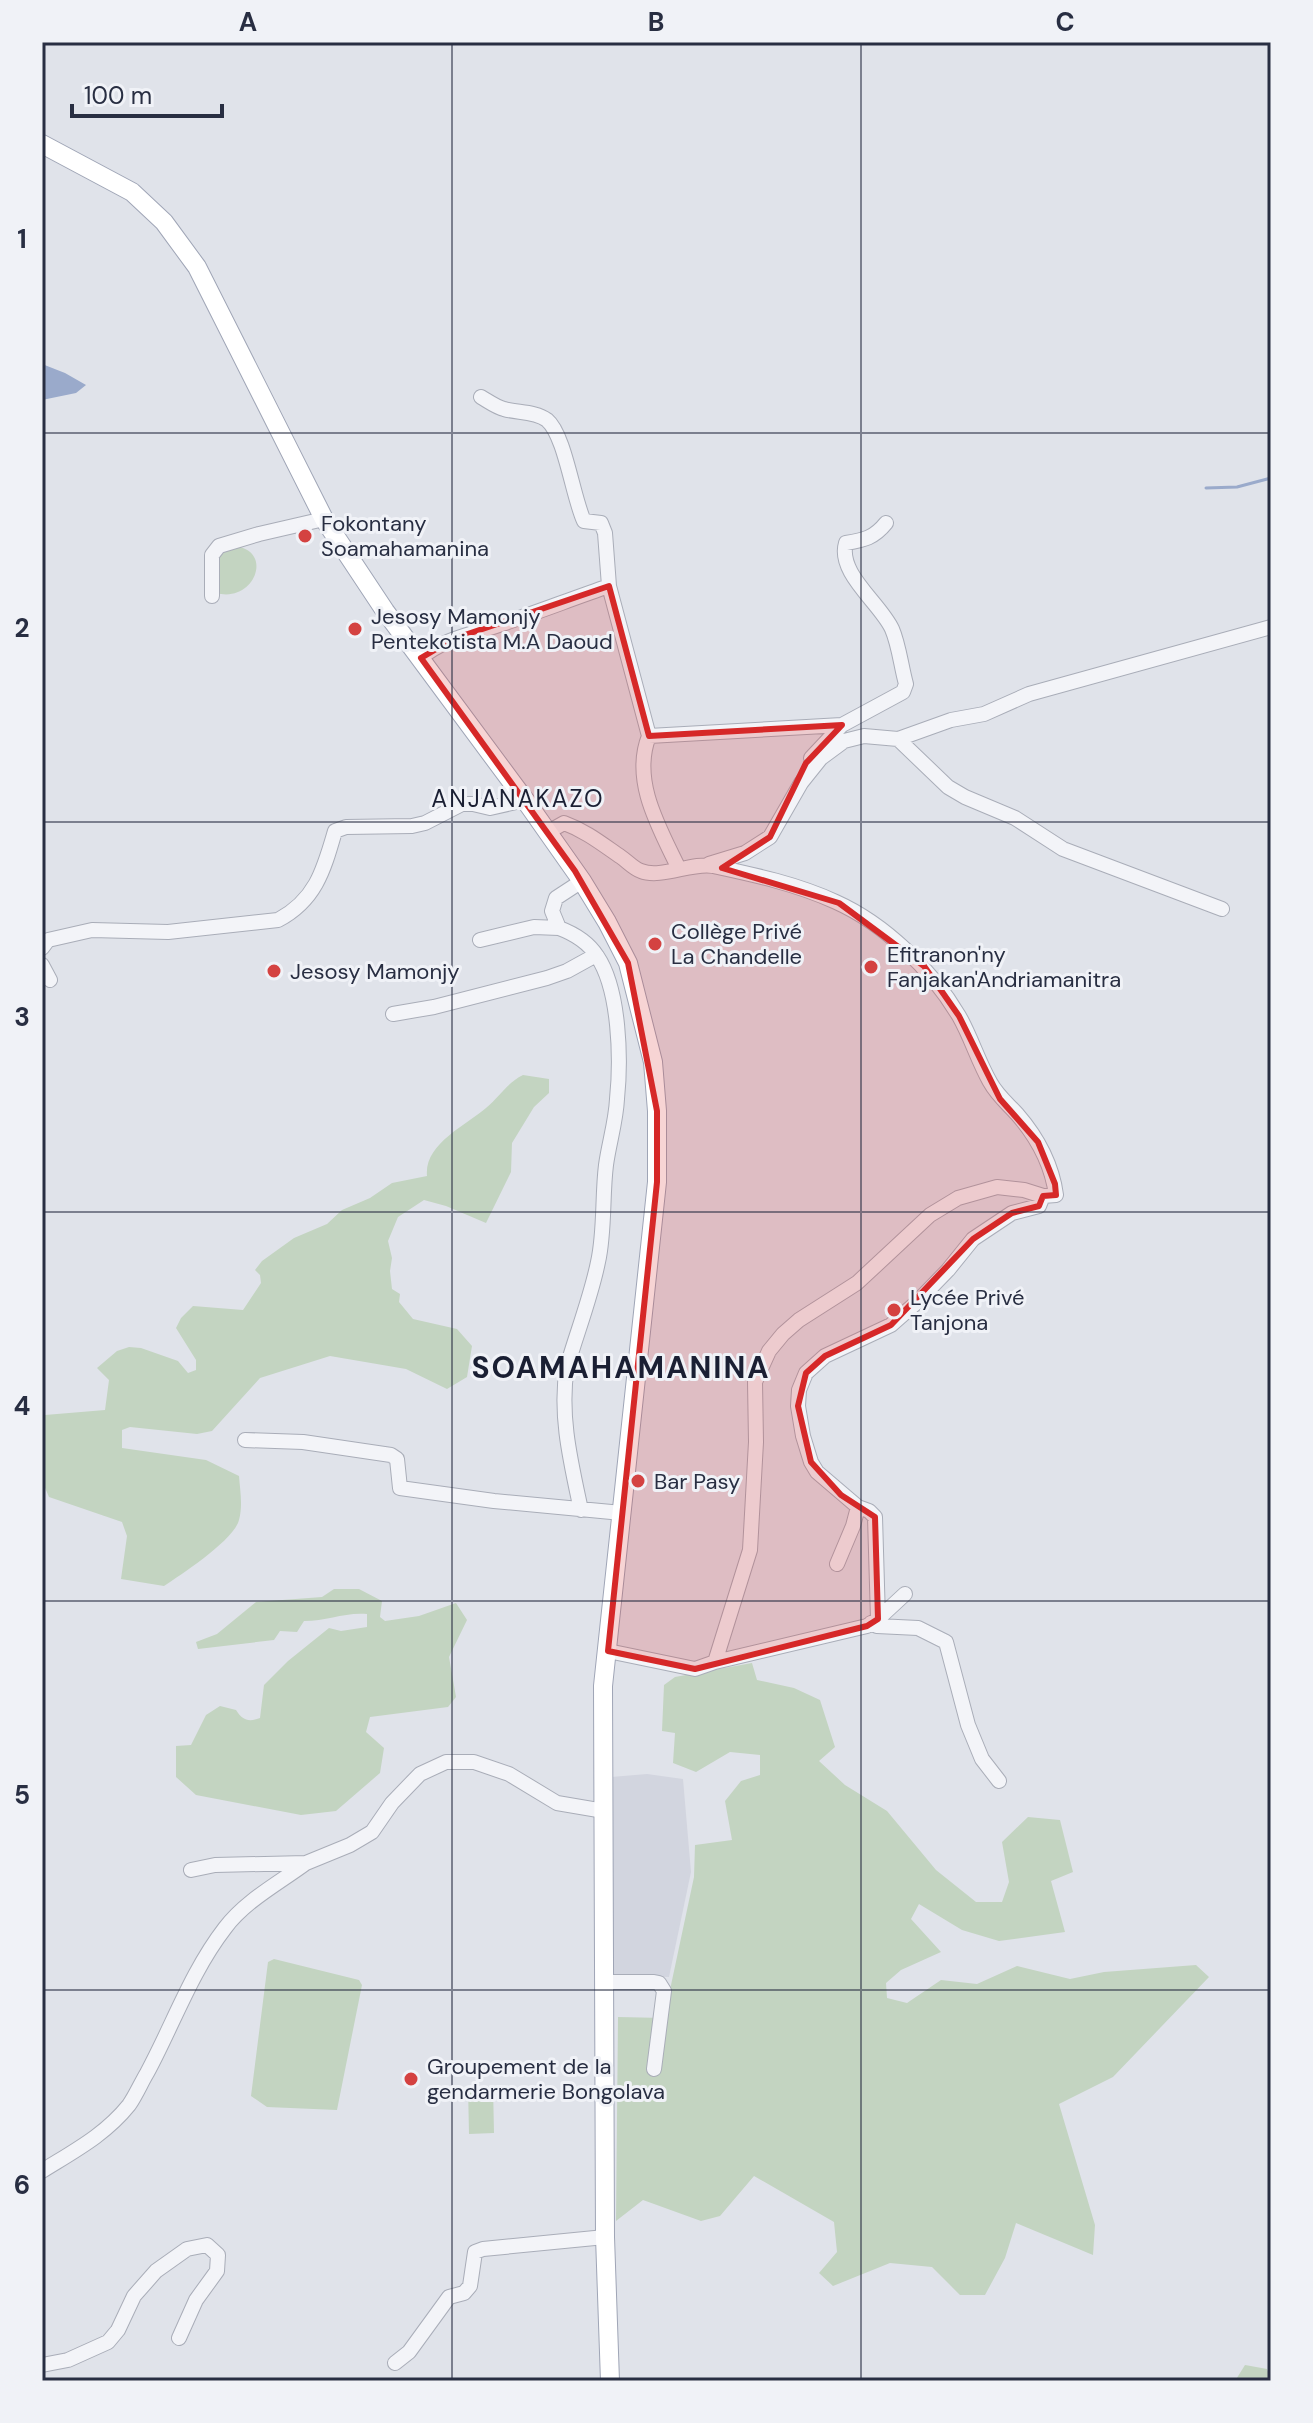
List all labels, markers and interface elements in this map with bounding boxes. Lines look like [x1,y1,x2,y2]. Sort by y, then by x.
text: A [239,5,257,39]
text: B [648,5,664,39]
text: C [1055,5,1075,39]
scale bar [72,68,222,118]
text: 100 m [84,80,152,111]
text: 1 [17,222,27,256]
place label: Fokontany Soamahamanina [321,509,489,563]
marker: Fokontany Soamahamanina [296,527,314,545]
place label: Jesosy Mamonjy Pentekotista M.A Daoud [371,602,613,656]
text: 2 [14,611,30,645]
marker: Jesosy Mamonjy Pentekotista M.A Daoud [346,620,364,638]
district label: ANJANAKAZO [431,783,605,814]
place label: Collège Privé La Chandelle [671,917,802,971]
marker: Collège Privé La Chandelle [646,935,664,953]
place label: Efitranon'ny Fanjakan'Andriamanitra [887,940,1121,994]
place label: Jesosy Mamonjy [290,957,460,986]
marker: Efitranon'ny Fanjakan'Andriamanitra [862,958,880,976]
marker: Jesosy Mamonjy [265,962,283,980]
text: 3 [14,1000,30,1034]
place label: Lycée Privé Tanjona [910,1283,1025,1337]
marker: Lycée Privé Tanjona [885,1301,903,1319]
district label: SOAMAHAMANINA [471,1348,771,1387]
text: 4 [14,1389,30,1423]
place label: Bar Pasy [654,1467,740,1496]
marker: Bar Pasy [629,1472,647,1490]
text: 5 [14,1778,30,1812]
place label: Groupement de la gendarmerie Bongolava [427,2052,665,2106]
marker: Groupement de la gendarmerie Bongolava [402,2070,420,2088]
text: 6 [14,2168,30,2202]

